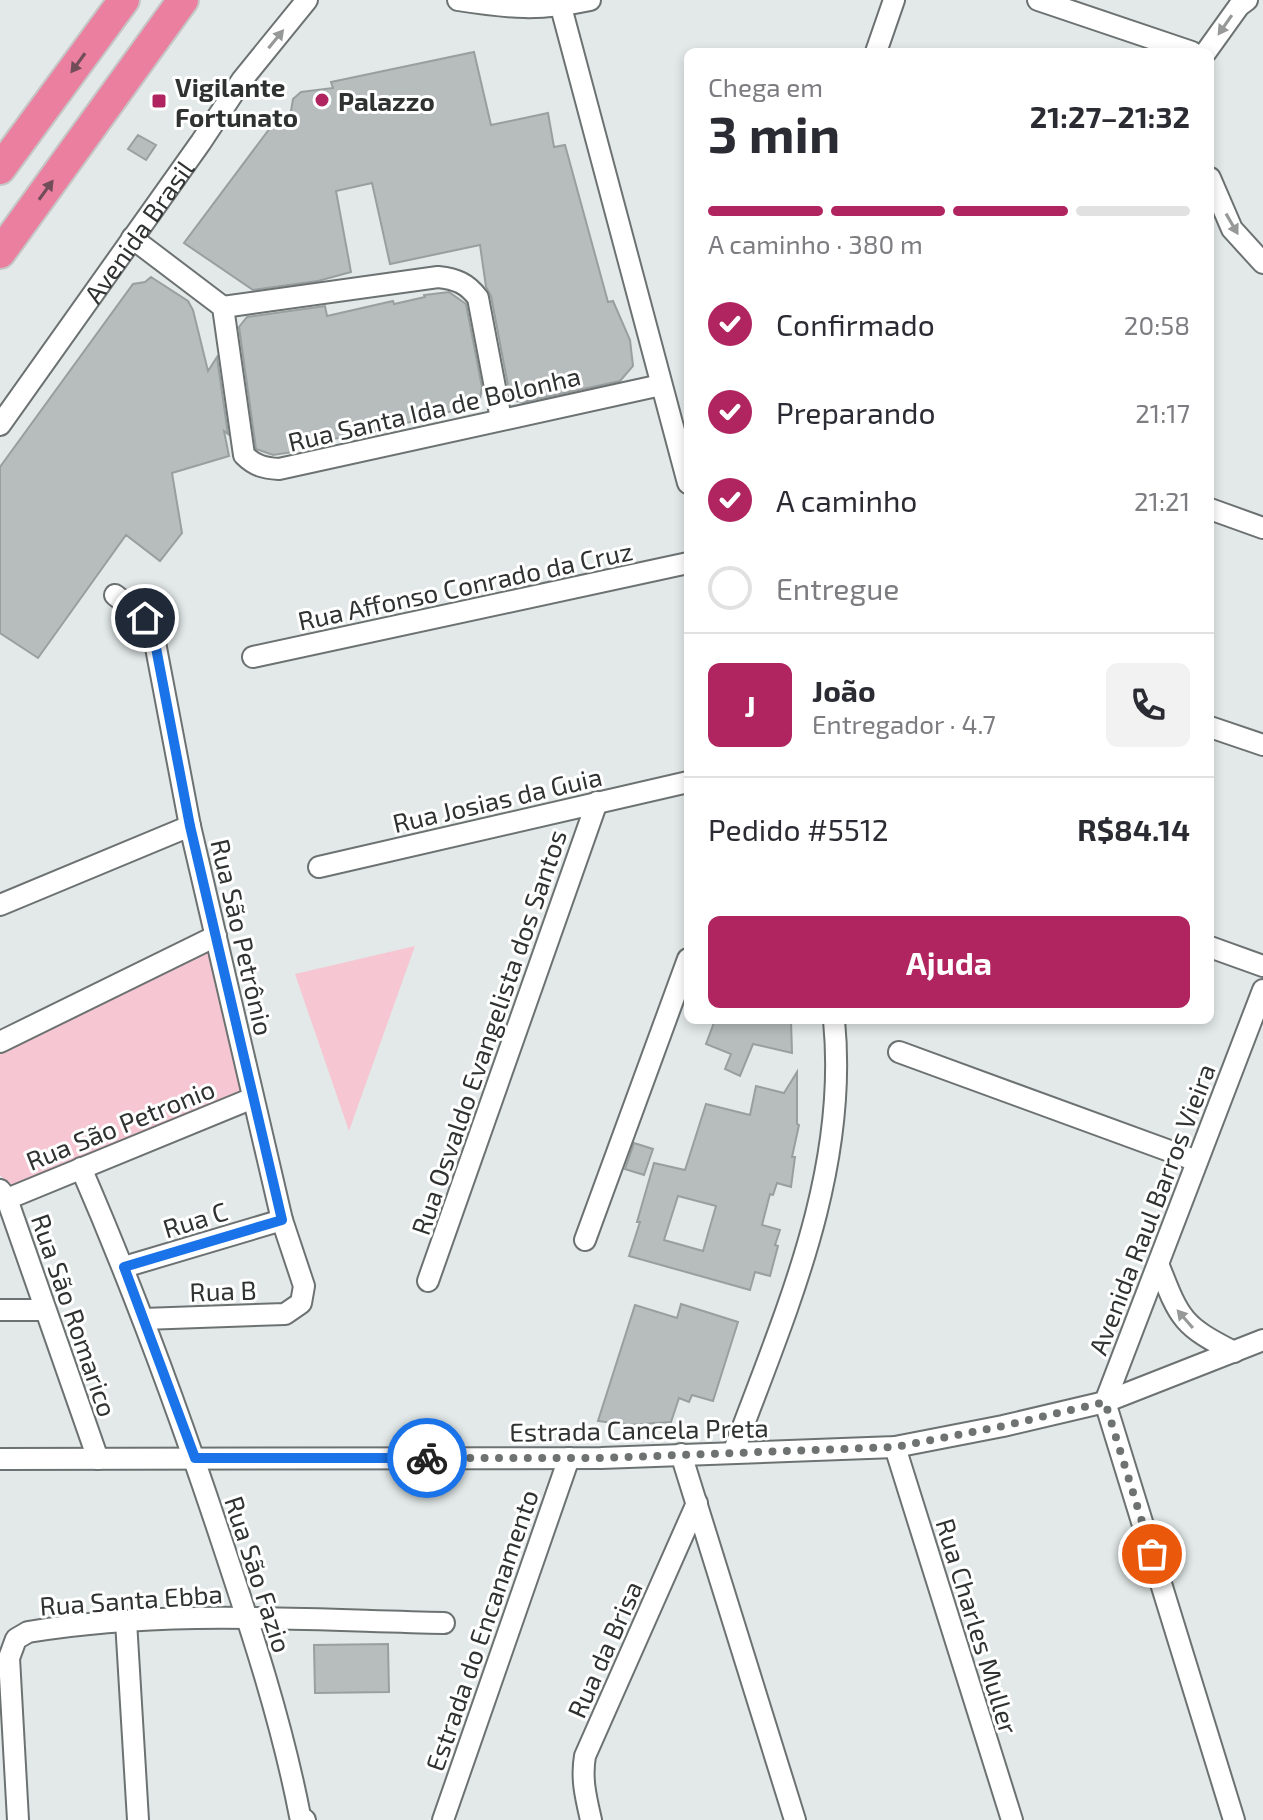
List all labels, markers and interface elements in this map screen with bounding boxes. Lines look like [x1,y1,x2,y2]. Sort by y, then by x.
one-way arrow [1217,14,1233,36]
one-way arrow [267,29,284,49]
one-way arrow [70,52,86,74]
place label: Vigilante Fortunato [175,71,298,132]
text: Chega em [708,71,823,102]
place label: Palazzo [338,85,435,116]
marker: Palazzo [313,91,331,109]
marker: Vigilante Fortunato [150,92,168,110]
text: 21:27–21:32 [1030,98,1190,134]
text: 3 min [708,101,840,163]
street label: Avenida Brasil [77,153,199,308]
one-way arrow [37,180,53,200]
one-way arrow [1224,213,1238,235]
text: A caminho · 380 m [708,228,923,259]
icon: check [708,302,752,346]
text: Confirmado [776,306,935,342]
text: 20:58 [1124,309,1190,340]
street label: Rua Santa Ida de Bolonha [285,359,583,457]
icon: check [708,390,752,434]
text: Preparando [776,394,935,430]
text: 21:17 [1135,397,1190,428]
icon: check [708,478,752,522]
text: A caminho [776,482,917,518]
text: 21:21 [1134,485,1190,516]
street label: Rua Affonso Conrado da Cruz [295,534,635,636]
text: Entregue [776,570,899,606]
pin [111,584,179,652]
icon: home [123,596,167,640]
button: phone [1106,663,1190,747]
text: João [812,672,876,708]
text: J [744,687,756,723]
text: Entregador · 4.7 [812,708,996,739]
street label: Rua Josias da Guia [389,760,605,838]
text: Pedido #5512 [708,811,889,847]
text: R$84.14 [1077,811,1190,847]
street label: Rua Osvaldo Evangelista dos Santos [404,825,572,1239]
street label: Rua São Petrônio [205,836,281,1038]
button: Ajuda [708,916,1190,1008]
street label: Avenida Raul Barros Vieira [1081,1059,1221,1359]
street label: Rua São Petronio [21,1072,219,1176]
street label: Rua C [159,1195,231,1243]
street label: Rua São Romarico [26,1210,124,1420]
street label: Rua B [189,1273,257,1307]
one-way arrow [1177,1310,1195,1329]
street label: Estrada Cancela Preta [509,1411,769,1447]
courier [387,1418,467,1498]
icon: bike [405,1436,449,1480]
street label: Estrada do Encanamento [418,1485,544,1775]
street label: Rua São Fazio [219,1492,299,1656]
street label: Rua Charles Muller [930,1514,1026,1738]
pin [1118,1520,1186,1588]
icon: bag [1130,1532,1174,1576]
street label: Rua da Brisa [560,1576,648,1722]
street label: Rua Santa Ebba [38,1577,224,1621]

